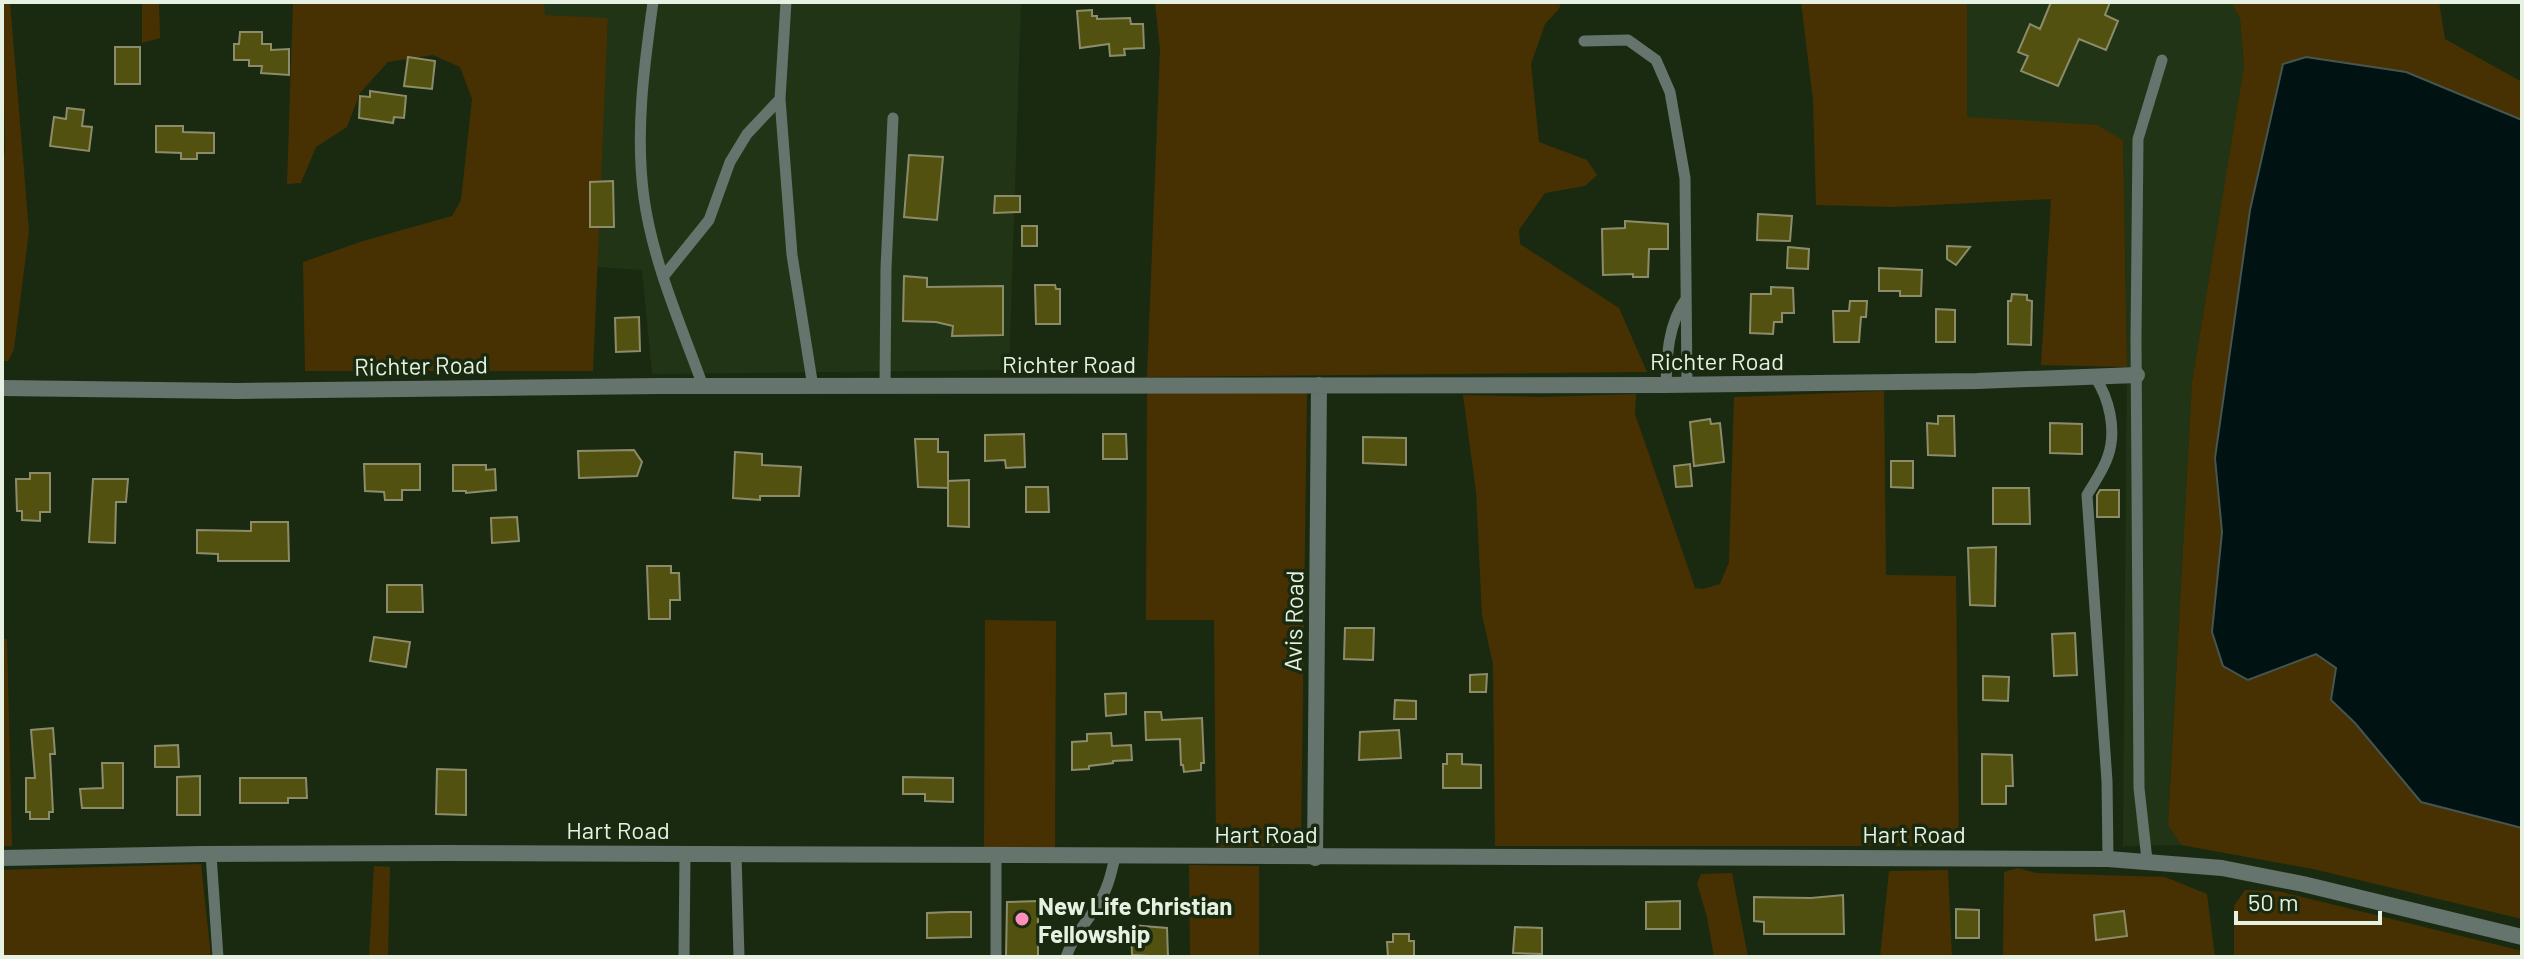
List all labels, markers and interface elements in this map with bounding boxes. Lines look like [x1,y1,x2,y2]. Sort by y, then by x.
street label: Richter Road [1650,346,1784,375]
street label: Richter Road [354,349,488,381]
street label: Richter Road [1002,349,1136,378]
street label: Avis Road [1278,570,1308,672]
street label: Hart Road [566,815,670,844]
street label: Hart Road [1214,819,1318,848]
street label: Hart Road [1862,819,1966,848]
scale bar [2236,875,2380,925]
text: 50 m [2248,887,2299,916]
place label: New Life Christian Fellowship [1038,891,1232,948]
marker: New Life Christian Fellowship [1013,910,1031,928]

